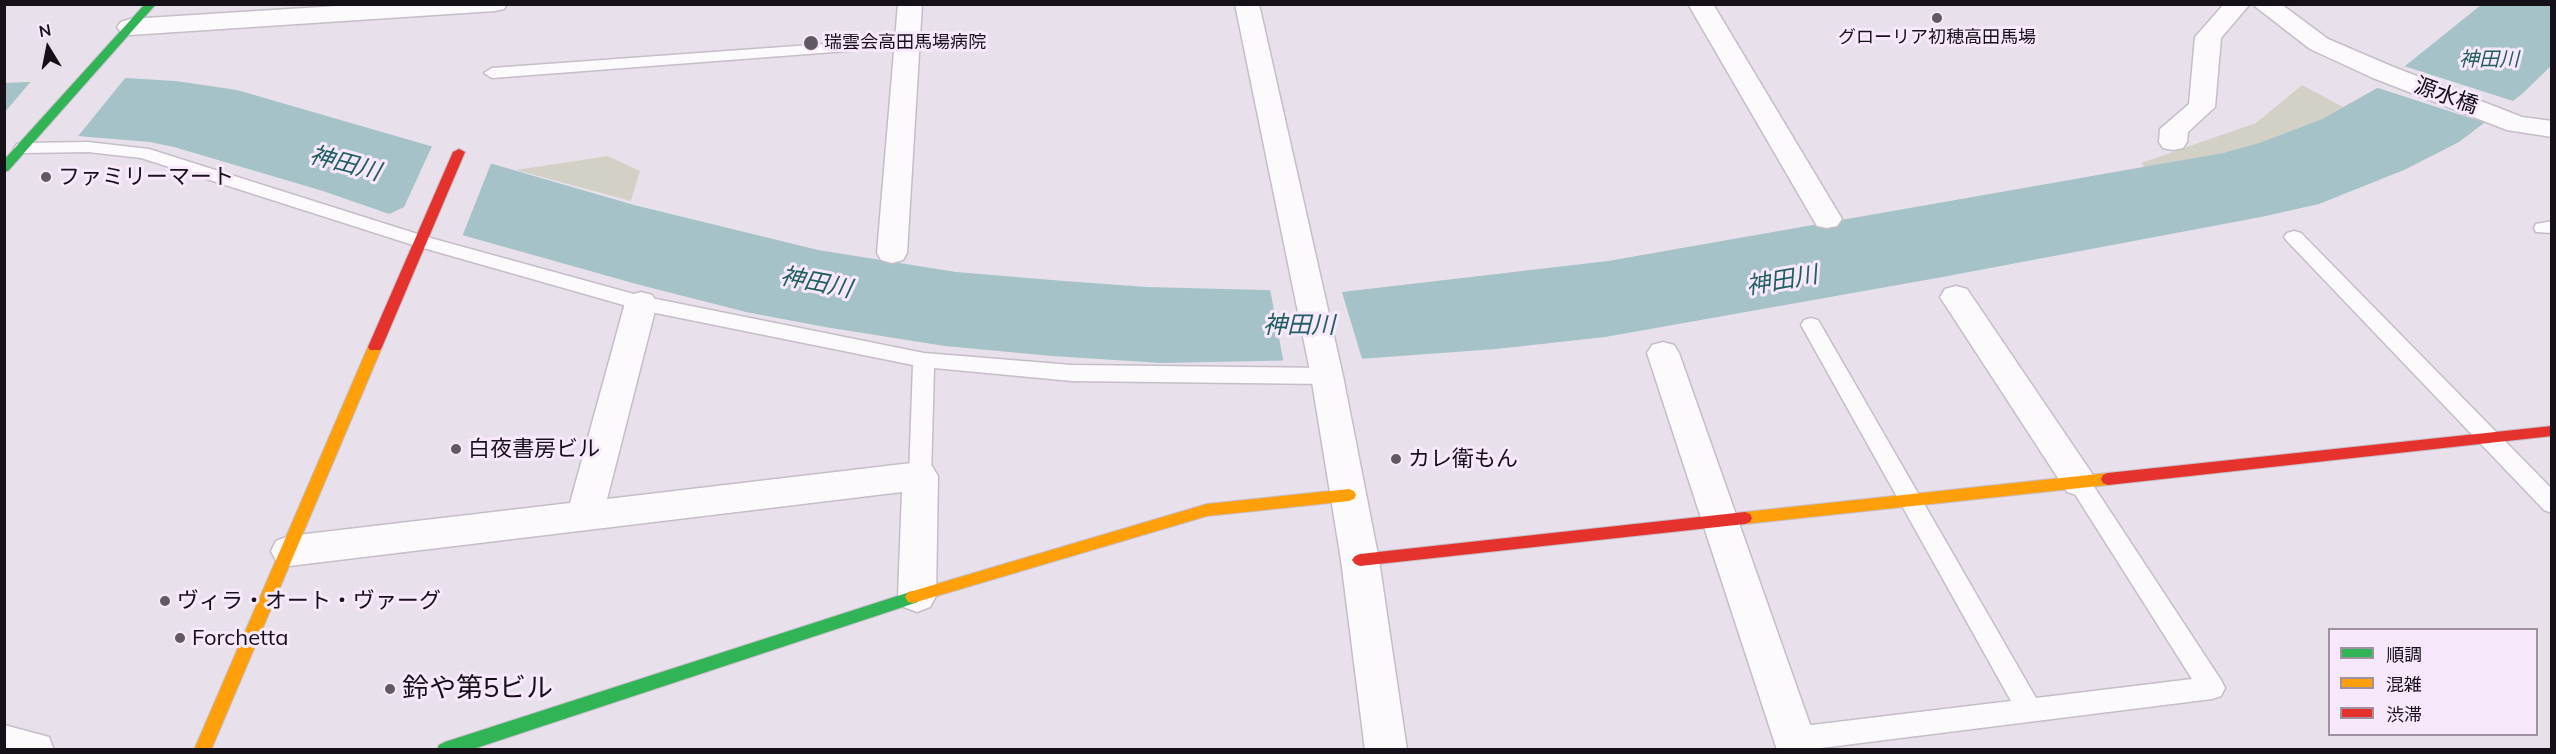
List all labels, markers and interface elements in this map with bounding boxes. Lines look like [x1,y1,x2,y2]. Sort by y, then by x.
marker: グローリア初穂高田馬場 [1930,11,1944,25]
north arrow [18,18,78,78]
text: N [37,19,53,41]
place label: グローリア初穂高田馬場 [1838,27,2036,49]
place label: 瑞雲会高田馬場病院 [824,32,986,54]
marker: 瑞雲会高田馬場病院 [802,34,820,52]
water label: 神田川 [2459,48,2519,72]
street label: 源水橋 [2410,72,2482,120]
water label: 神田川 [306,141,384,187]
place label: ファミリーマート [58,164,234,190]
marker: ファミリーマート [39,170,53,184]
water label: 神田川 [1744,261,1820,301]
water label: 神田川 [778,262,854,304]
water label: 神田川 [1263,312,1335,340]
place label: 白夜書房ビル [468,436,600,462]
marker: 白夜書房ビル [449,442,463,456]
place label: カレ衛もん [1408,446,1518,472]
marker: カレ衛もん [1389,452,1403,466]
place label: ヴィラ・オート・ヴァーグ [177,588,441,614]
marker: ヴィラ・オート・ヴァーグ [158,594,172,608]
place label: Forchetta [192,625,288,651]
legend [2328,628,2538,736]
marker: Forchetta [173,631,187,645]
text: 順調 [2386,643,2422,666]
place label: 鈴や第5ビル [402,673,553,705]
text: 混雑 [2386,673,2422,696]
marker: 鈴や第5ビル [383,682,397,696]
text: 渋滞 [2386,703,2422,726]

